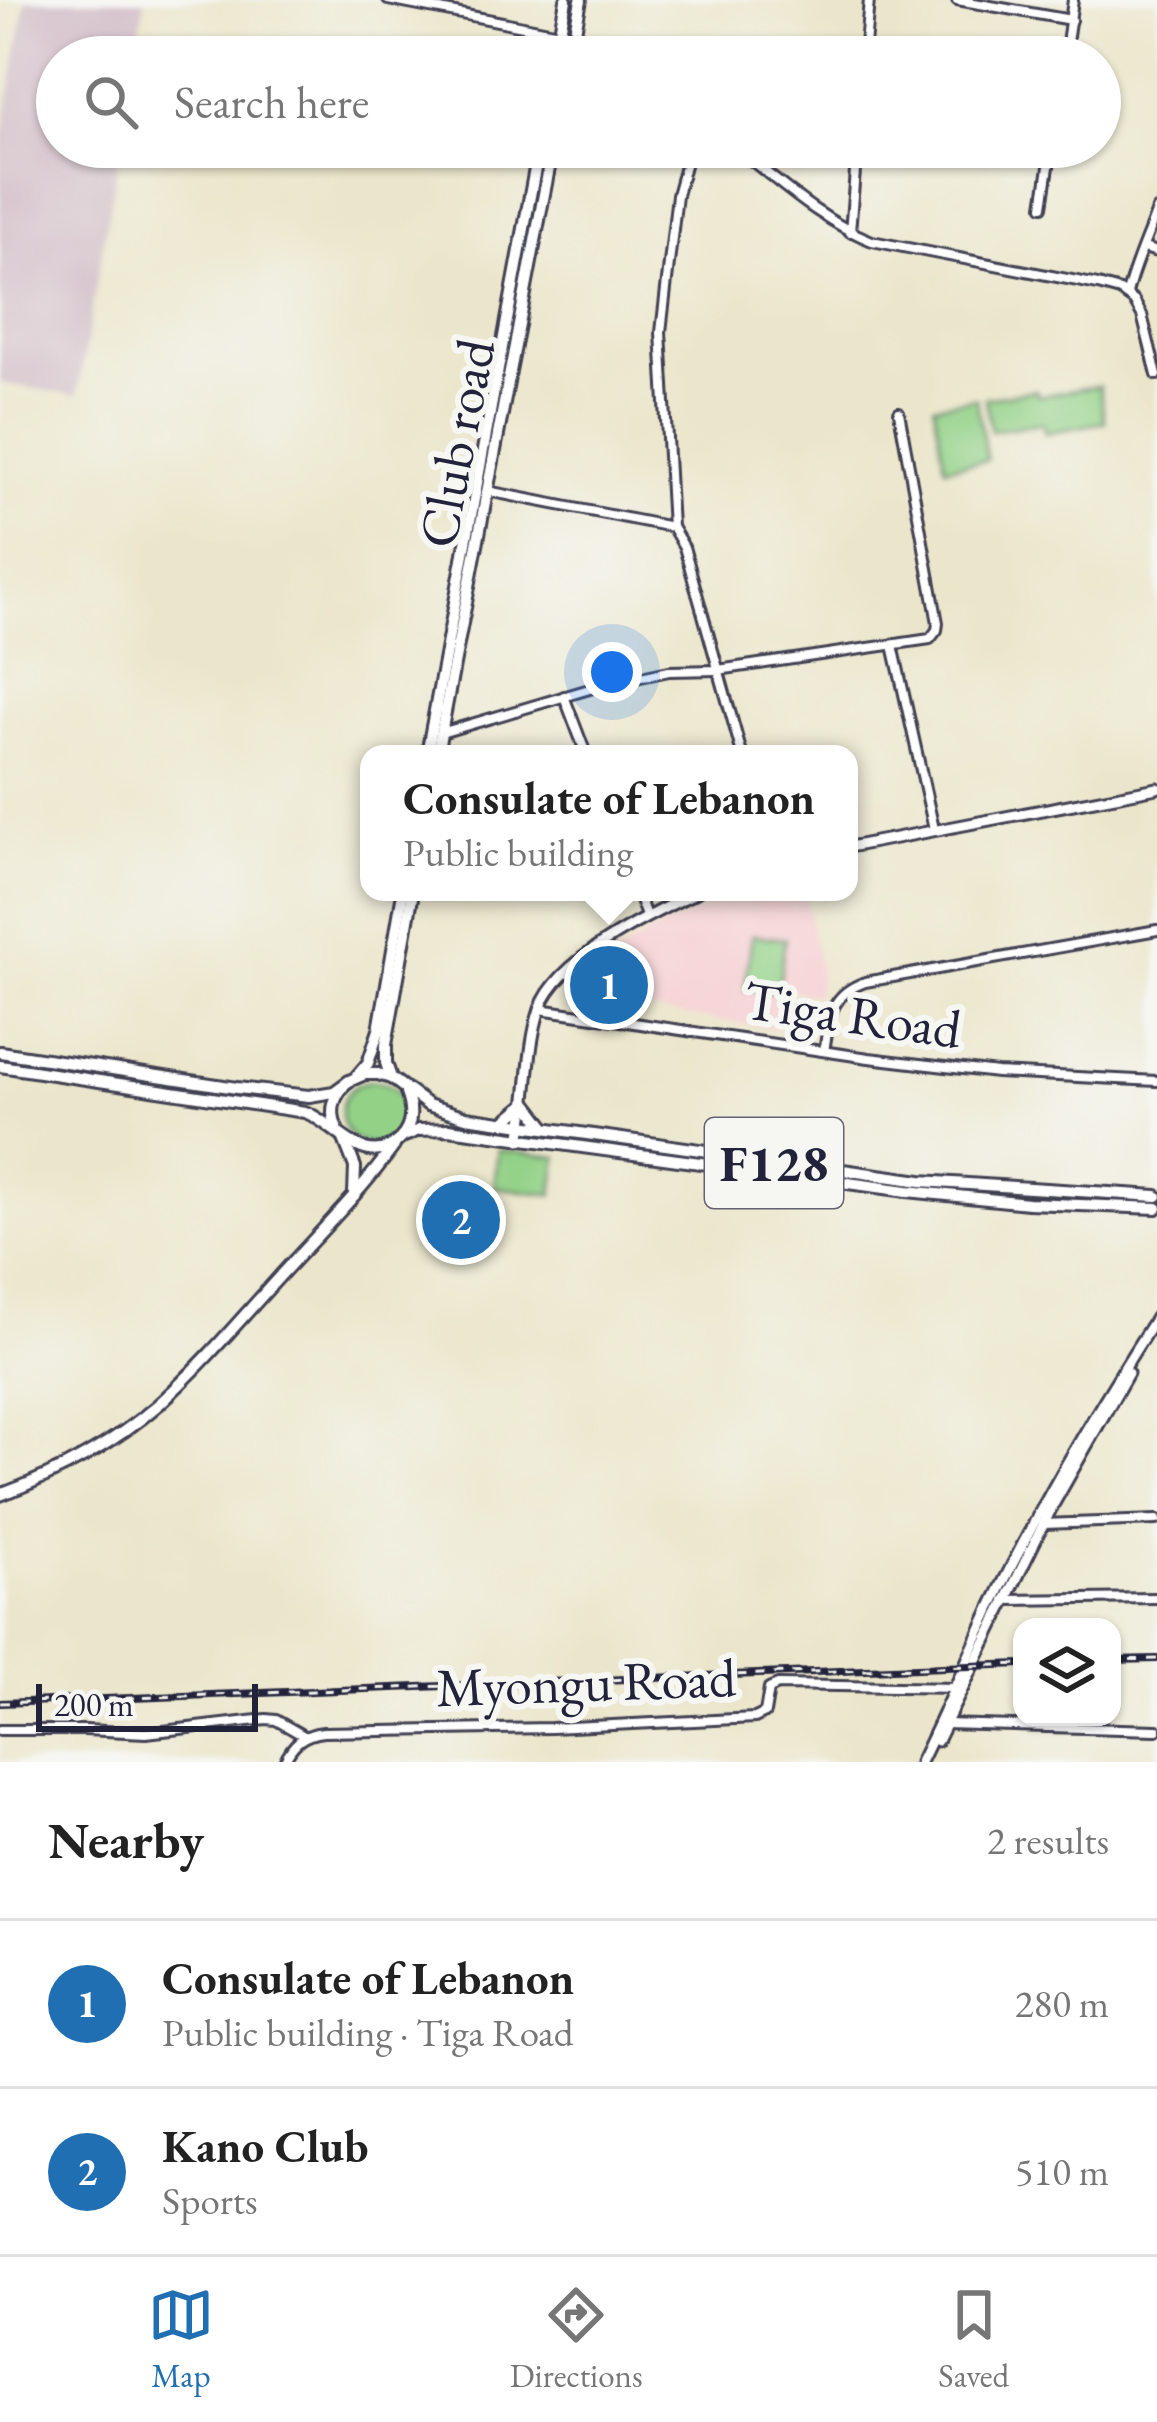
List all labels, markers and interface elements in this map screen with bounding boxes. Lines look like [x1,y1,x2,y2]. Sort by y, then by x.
search box [36,36,1121,168]
icon: search [78,69,144,135]
text: Search here [174,73,369,131]
street label: Club road [402,332,511,553]
your location [582,642,642,702]
popup [360,745,858,901]
text: Consulate of Lebanon [403,769,815,827]
text: Public building [403,827,633,878]
pin: 1 [570,940,648,1030]
street label: Tiga Road [740,964,967,1064]
road number: F128 [705,1118,843,1208]
pin: 2 [422,1175,500,1265]
map controls [1013,1618,1121,1726]
button: layers [1013,1618,1121,1726]
street label: Myongu Road [435,1642,738,1722]
scale bar [36,1678,258,1731]
text: 200 m [54,1683,134,1726]
text: Nearby [48,1807,204,1873]
text: 2 results [987,1815,1109,1866]
text: Consulate of Lebanon [162,1949,574,2007]
text: 1 [77,1978,97,2029]
text: 280 m [1015,1978,1109,2029]
text: Public building · Tiga Road [162,2007,574,2058]
text: Kano Club [162,2117,368,2175]
text: 2 [77,2146,97,2197]
text: 510 m [1015,2146,1109,2197]
text: Sports [162,2175,258,2226]
tab: Map [148,2282,214,2397]
tab: Directions [510,2282,643,2397]
tab: Saved [938,2282,1009,2397]

